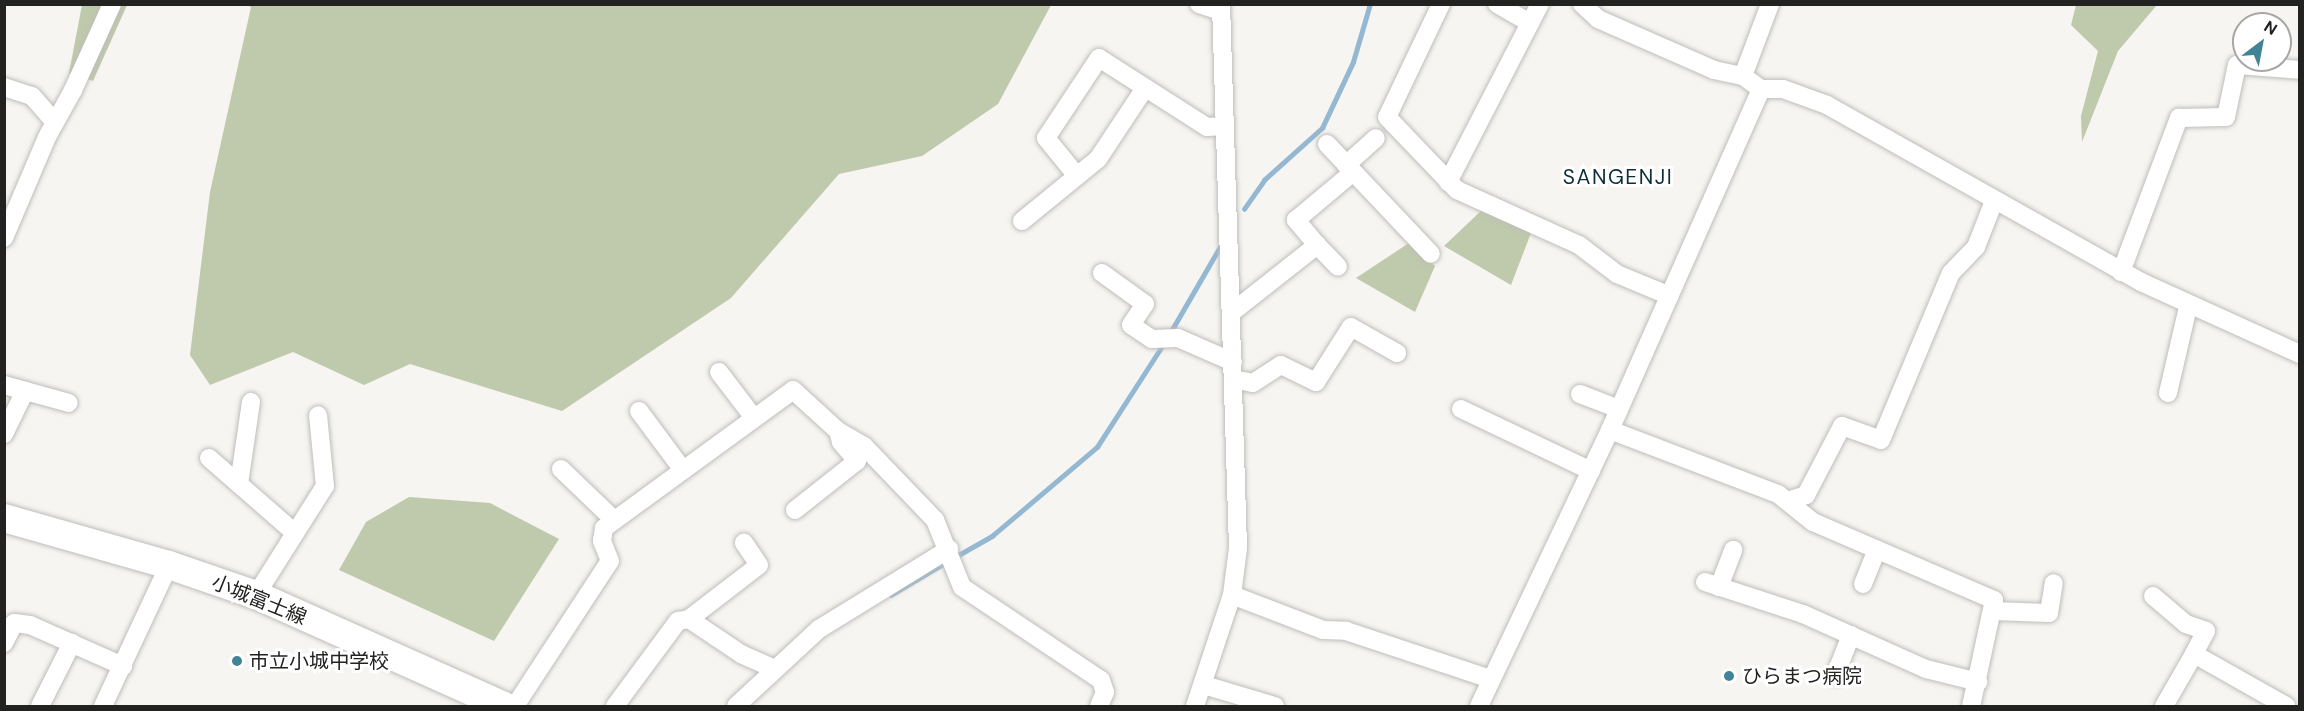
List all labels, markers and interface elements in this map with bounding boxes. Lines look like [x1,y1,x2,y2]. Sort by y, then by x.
north arrow [2232,12,2292,72]
text: N [2260,16,2281,40]
district label: SANGENJI [1563,164,1673,190]
street label: 小城富士線 [208,570,310,630]
place label: 市立小城中学校 [249,649,389,673]
marker: 市立小城中学校 [230,654,244,668]
place label: ひらまつ病院 [1742,664,1862,688]
marker: ひらまつ病院 [1720,667,1738,685]

